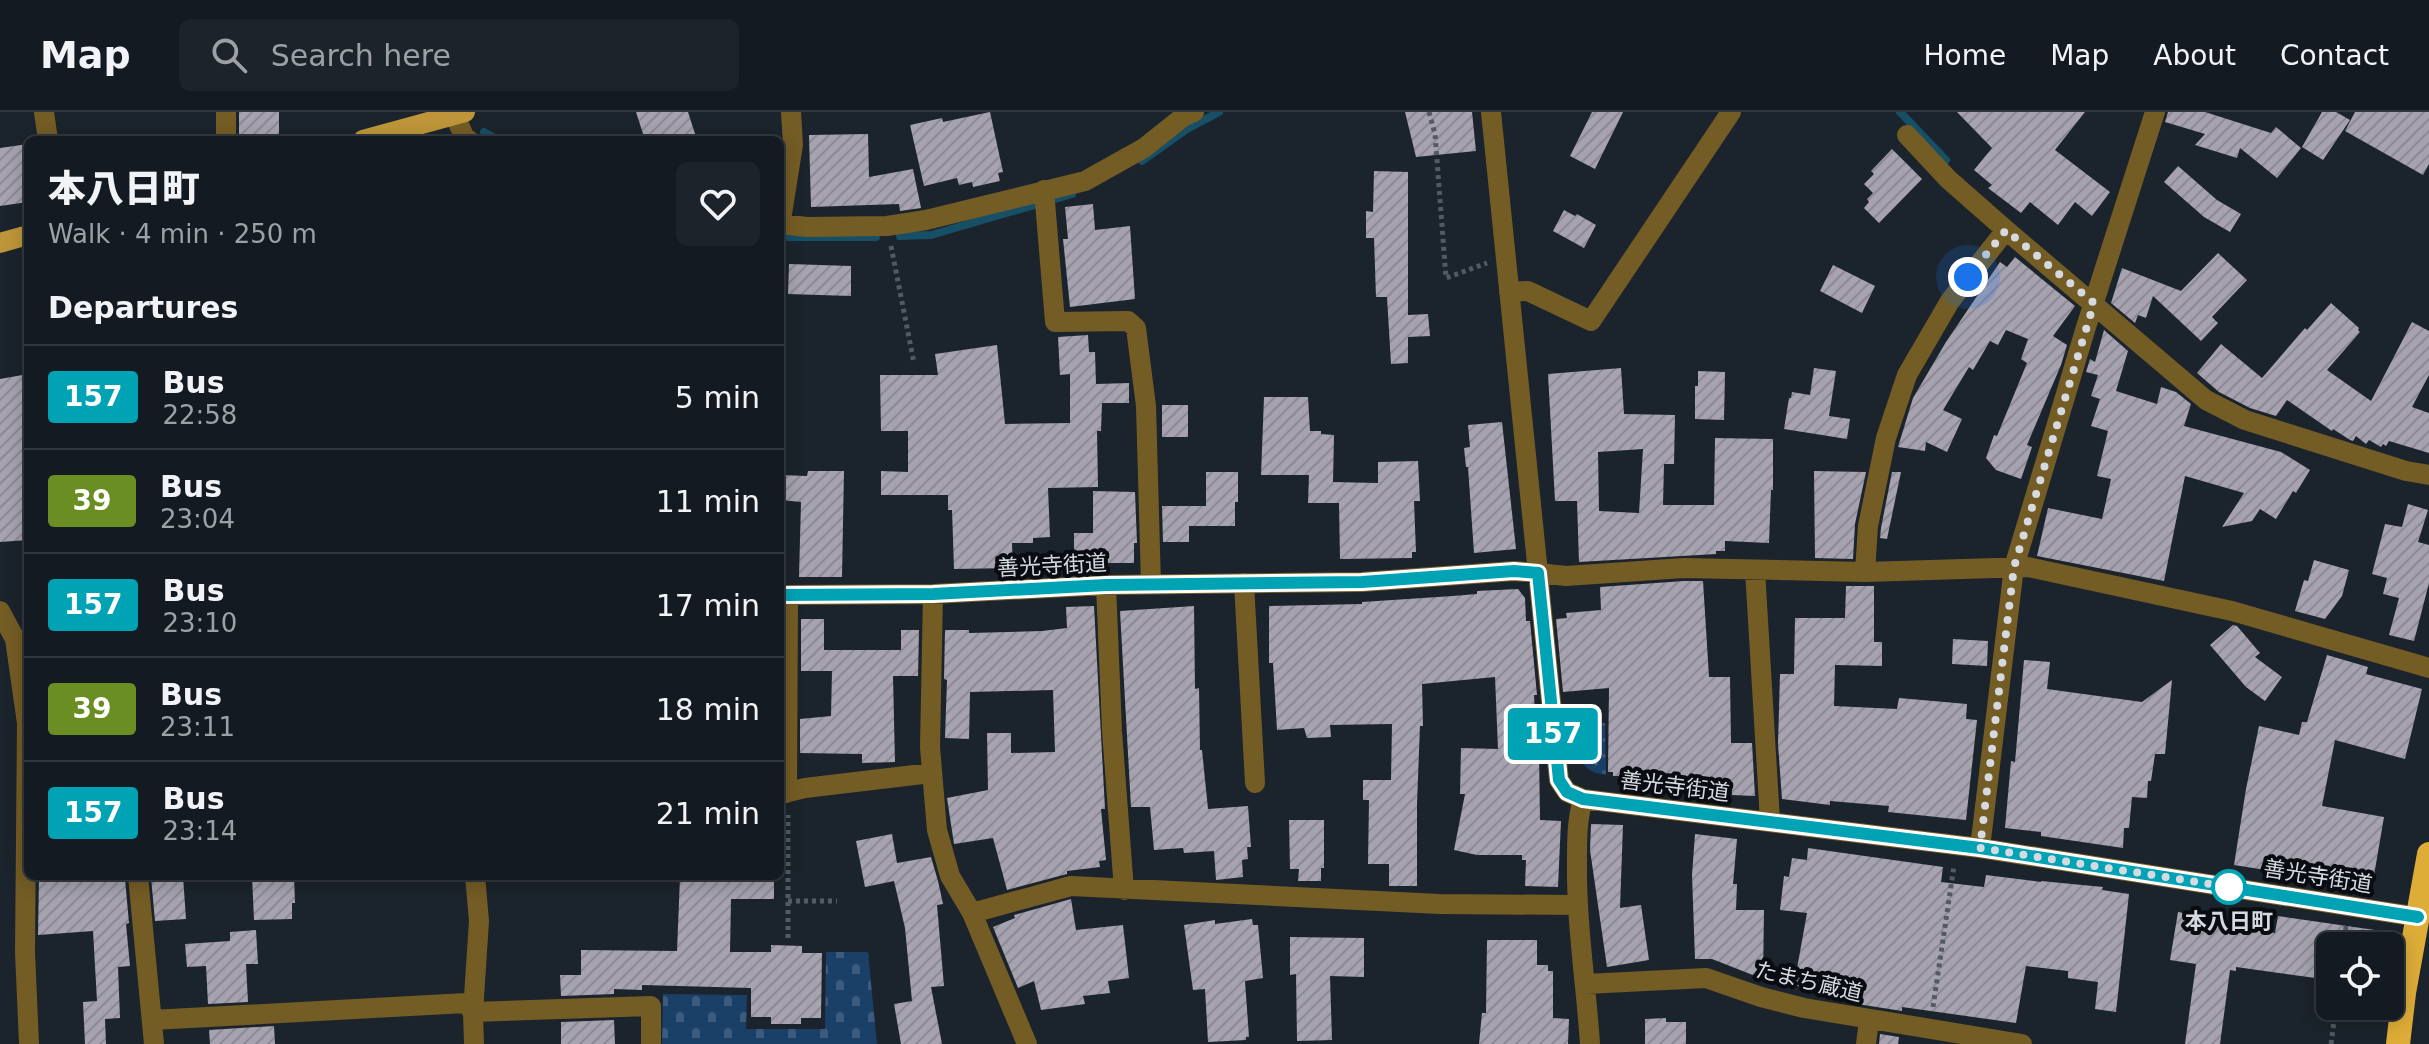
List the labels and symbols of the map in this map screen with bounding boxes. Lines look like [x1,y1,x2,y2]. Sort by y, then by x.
your location [1948,257,1988,297]
street label: 善光寺街道 [996,550,1108,581]
line badge: 157 [1507,708,1599,760]
street label: 善光寺街道 [1619,767,1731,806]
street label: 善光寺街道 [2262,856,2374,897]
marker: 本八日町 [2212,870,2246,904]
place label: 本八日町 [2185,909,2273,934]
street label: たまち蔵道 [1753,957,1865,1006]

